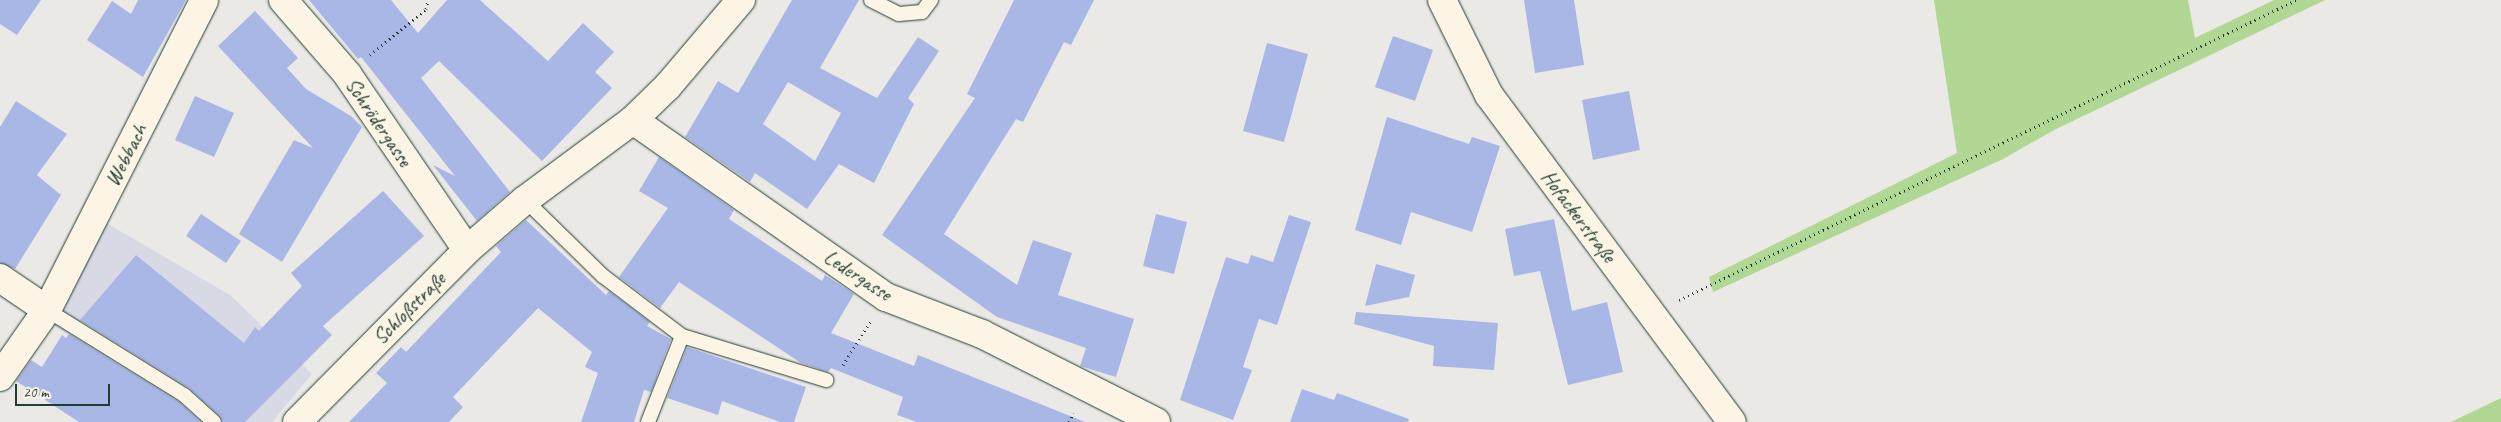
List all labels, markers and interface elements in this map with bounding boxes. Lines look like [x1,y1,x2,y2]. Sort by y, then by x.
street label: Schrödergasse [340,73,418,171]
street label: Webbach [100,120,152,190]
street label: Hofackerstraße [1536,165,1622,267]
street label: Ledergasse [819,244,897,306]
street label: Schloßstraße [368,267,450,349]
scale bar [18,374,112,406]
text: 20 m [23,383,49,402]

